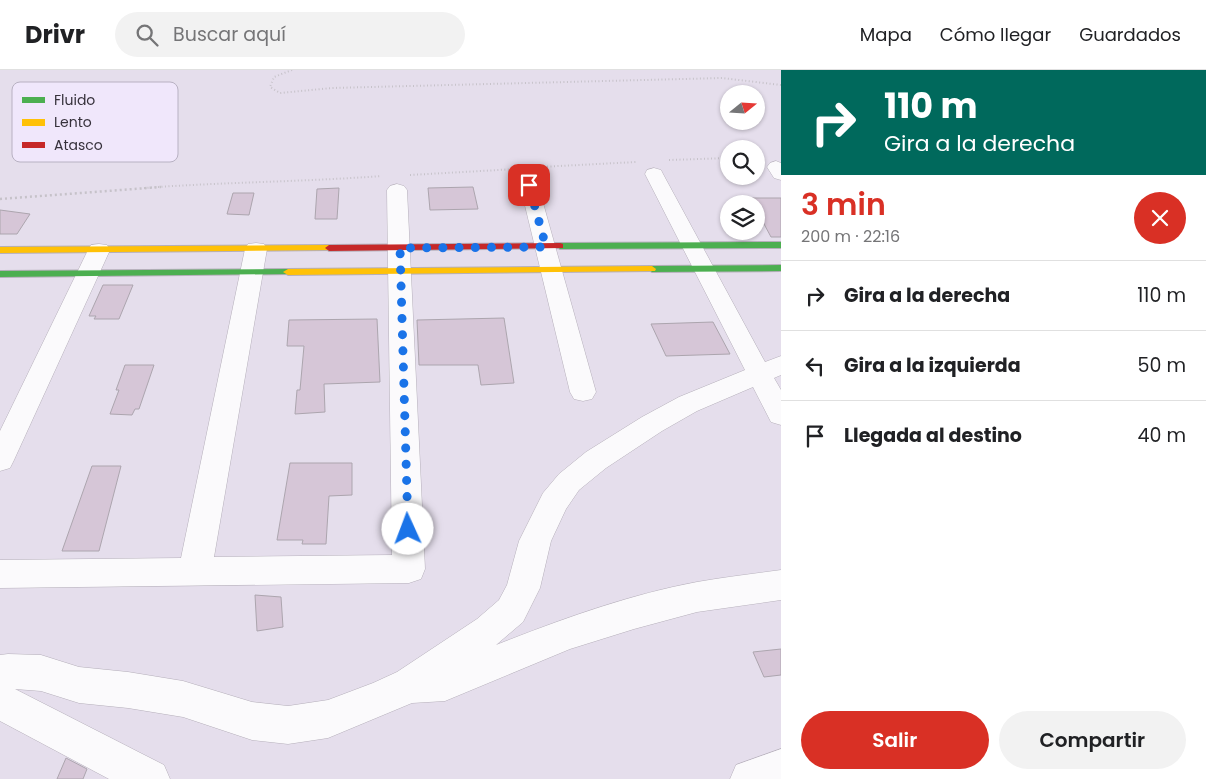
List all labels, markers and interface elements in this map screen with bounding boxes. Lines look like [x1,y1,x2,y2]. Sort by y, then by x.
search box [115,12,465,57]
text: Drivr [25,18,85,51]
icon: search [133,21,161,49]
text: Buscar aquí [173,21,286,48]
text: Mapa [860,22,912,47]
text: Cómo llegar [940,22,1051,47]
text: Guardados [1079,22,1181,47]
text: 110 m [884,81,978,130]
legend [12,82,178,162]
north arrow [720,85,765,130]
map controls [720,85,765,240]
text: Fluido [54,90,95,110]
icon: right [801,90,866,155]
text: Lento [54,112,92,132]
text: Gira a la derecha [884,128,1075,159]
text: Atasco [54,135,103,155]
button: search [720,140,765,185]
pin [508,164,550,206]
icon: arrive [515,171,543,199]
text: 3 min [801,183,886,226]
button: close [1134,192,1186,244]
button: layers [720,195,765,240]
text: 200 m · 22:16 [801,225,900,248]
icon: right [801,282,829,310]
text: Gira a la derecha [844,282,1010,309]
text: 110 m [1137,282,1186,309]
icon: left [801,352,829,380]
text: Gira a la izquierda [844,352,1021,379]
text: 50 m [1137,352,1186,379]
icon: arrive [801,422,829,450]
text: Llegada al destino [844,422,1022,449]
text: 40 m [1137,422,1186,449]
position arrow [381,502,433,554]
button: Salir [801,711,989,769]
button: Compartir [999,711,1186,769]

